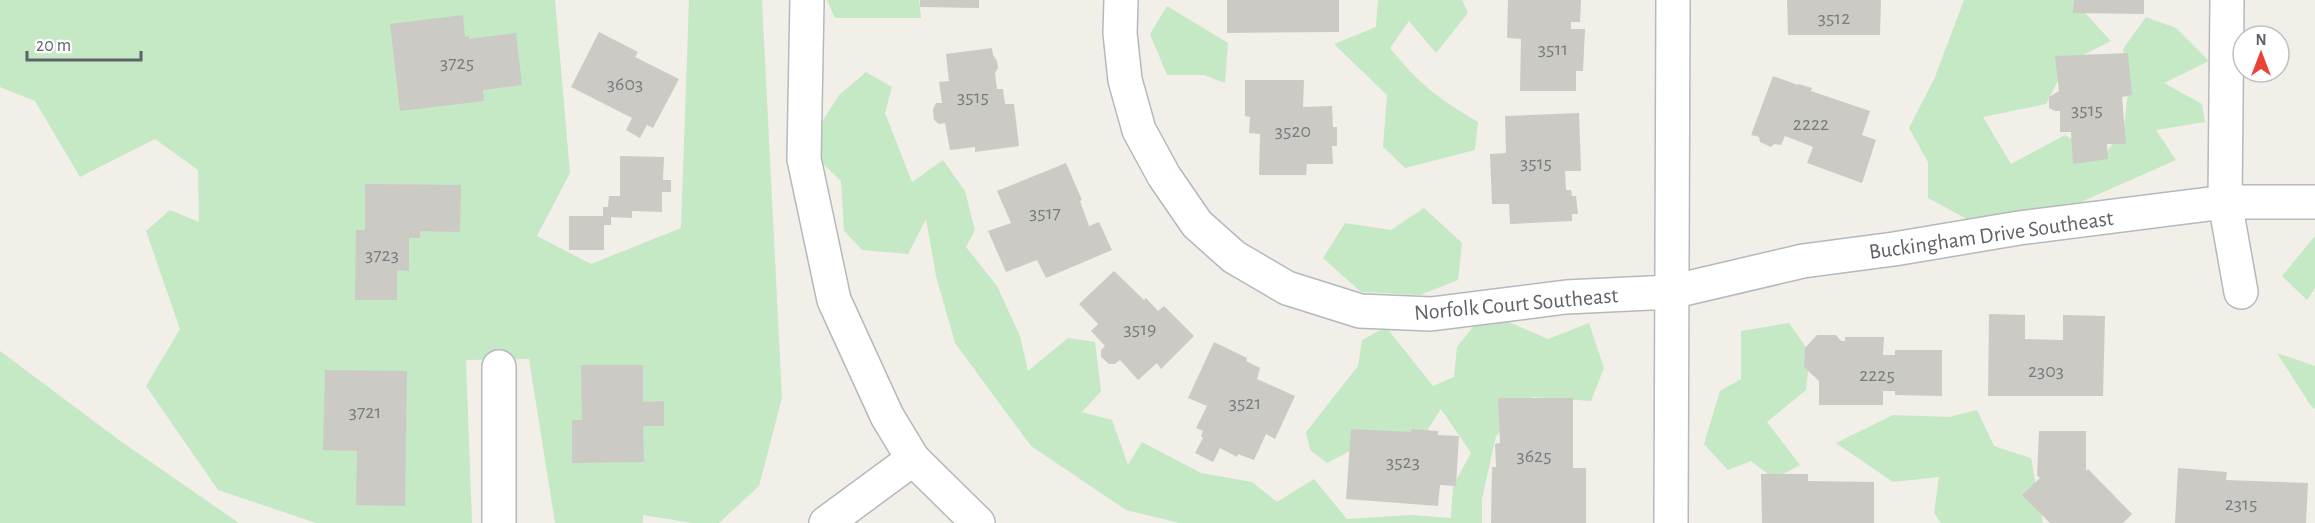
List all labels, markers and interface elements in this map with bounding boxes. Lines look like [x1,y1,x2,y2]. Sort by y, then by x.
house number: 3512 [1818,8,1850,28]
scale bar [27,24,141,62]
north arrow [2231,24,2291,84]
text: N [2255,32,2267,48]
text: 20 m [36,37,71,55]
house number: 3511 [1538,39,1568,59]
house number: 3725 [440,53,474,73]
house number: 3603 [607,74,643,94]
house number: 3515 [957,87,989,107]
house number: 3515 [2071,100,2103,120]
house number: 2222 [1793,114,1829,134]
house number: 3520 [1275,121,1311,141]
house number: 3515 [1520,153,1552,173]
house number: 3517 [1029,203,1061,223]
street label: Buckingham Drive Southeast [1867,207,2115,263]
house number: 3723 [365,245,399,265]
street label: Norfolk Court Southeast [1413,284,1619,324]
house number: 3519 [1124,319,1156,339]
house number: 2303 [2028,361,2064,381]
house number: 2225 [1859,365,1895,385]
house number: 3521 [1229,393,1261,413]
house number: 3721 [349,402,381,422]
house number: 3625 [1516,446,1552,466]
house number: 3523 [1386,452,1420,472]
house number: 2315 [2225,494,2257,514]

